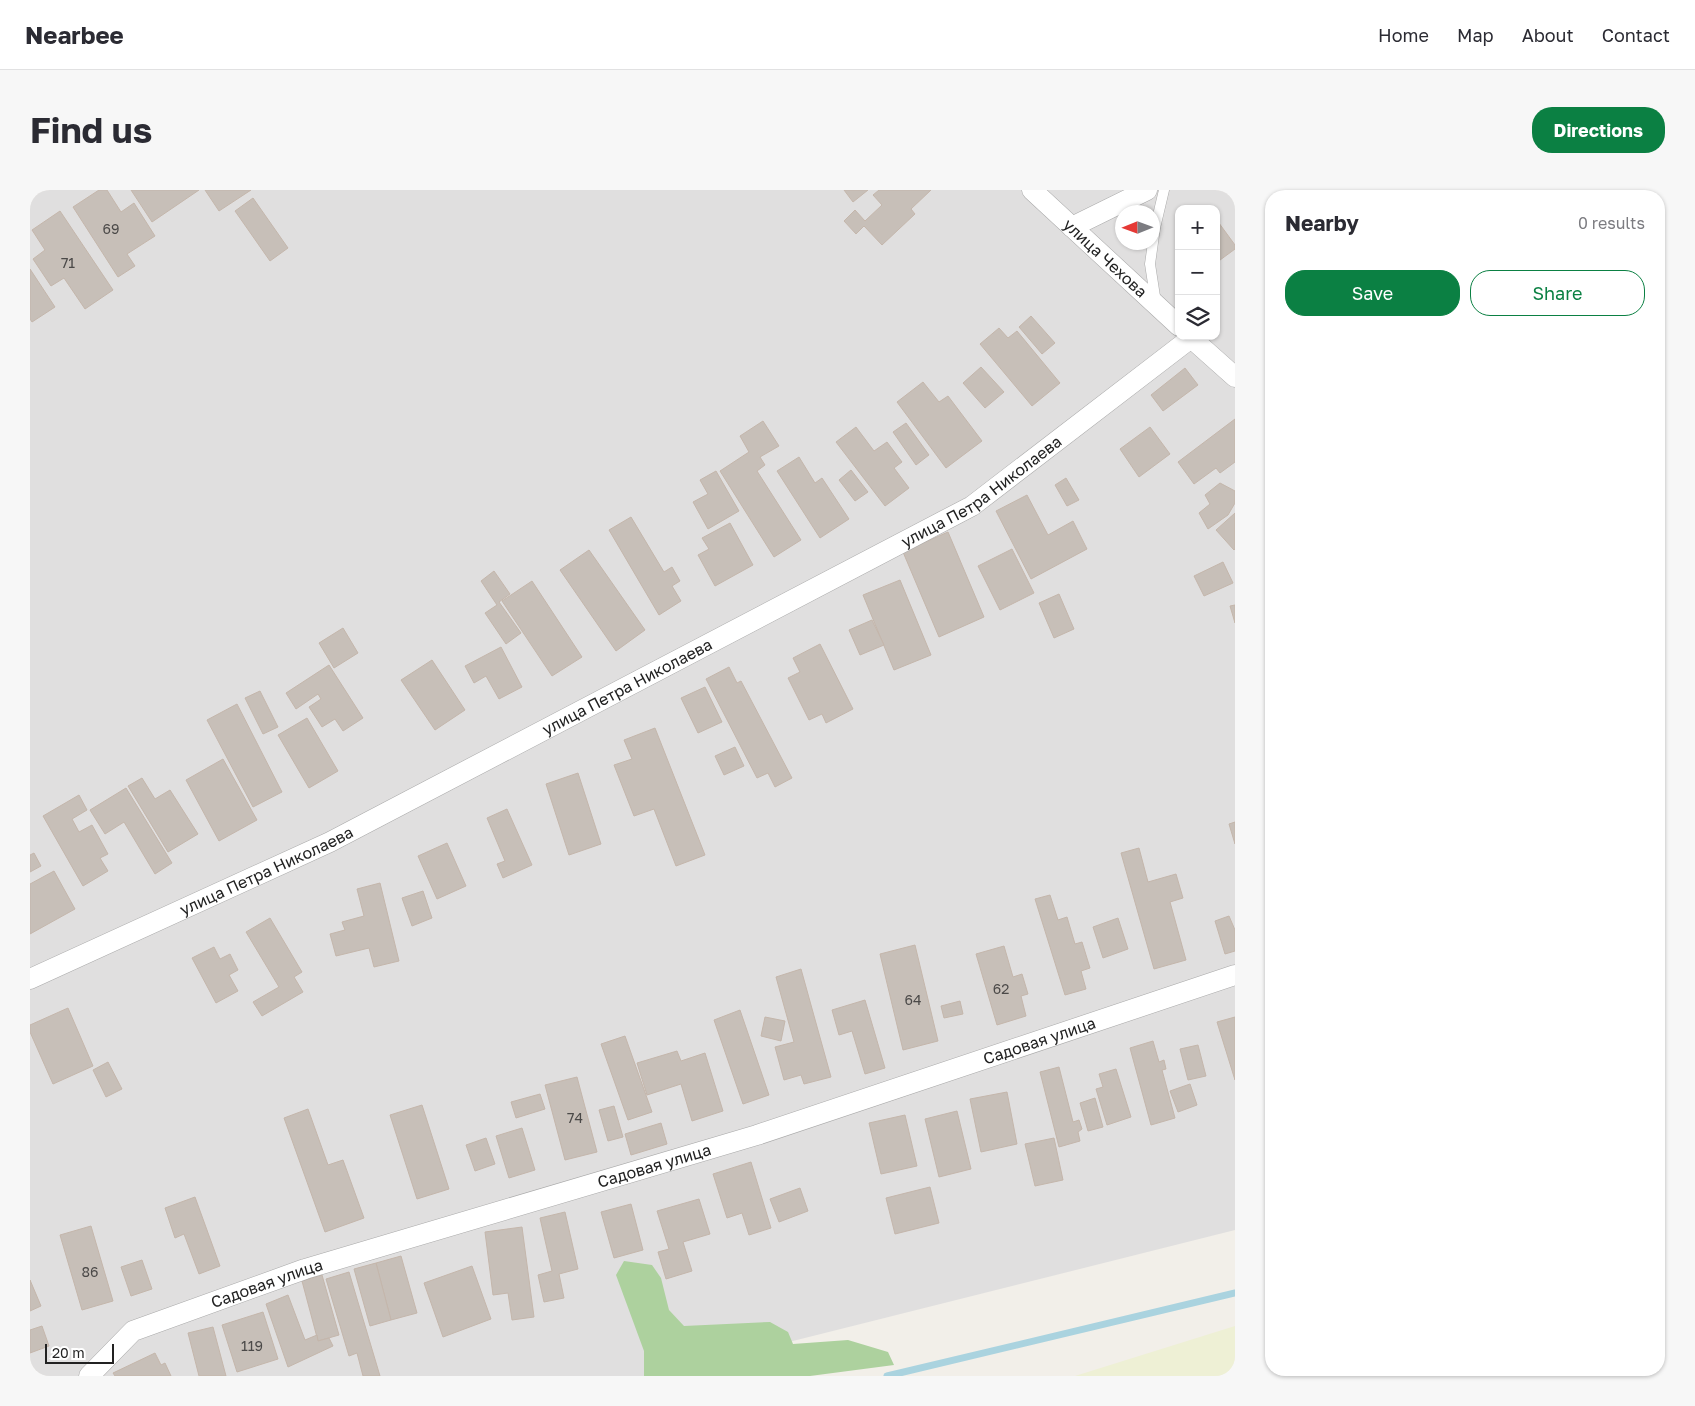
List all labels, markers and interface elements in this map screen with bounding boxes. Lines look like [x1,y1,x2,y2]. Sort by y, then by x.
text: Nearbee [25,20,124,49]
text: Home [1378,24,1429,46]
text: Map [1457,24,1494,46]
text: About [1522,24,1574,46]
text: Contact [1602,24,1670,46]
button: Directions [1532,107,1665,153]
text: Find us [30,109,152,151]
north arrow [1115,205,1160,250]
map controls [1175,205,1220,340]
button: + [1175,205,1220,250]
text: Nearby [1285,210,1359,236]
text: 0 results [1578,213,1645,233]
street label: улица Чехова [1059,214,1151,302]
house number: 69 [103,220,119,237]
button: − [1175,250,1220,295]
house number: 71 [61,254,75,271]
button: Save [1285,270,1460,316]
button: Share [1470,270,1645,316]
button: layers [1175,295,1220,340]
street label: улица Петра Николаева [897,431,1065,551]
street label: улица Петра Николаева [539,634,715,739]
street label: улица Петра Николаева [176,822,356,919]
house number: 62 [993,980,1009,997]
house number: 64 [904,991,922,1008]
street label: Садовая улица [981,1012,1098,1069]
house number: 74 [567,1109,583,1126]
street label: Садовая улица [595,1139,713,1192]
street label: Садовая улица [208,1254,325,1312]
house number: 86 [81,1263,99,1280]
house number: 119 [241,1337,263,1354]
scale bar [45,1341,114,1364]
text: 20 m [52,1344,85,1361]

